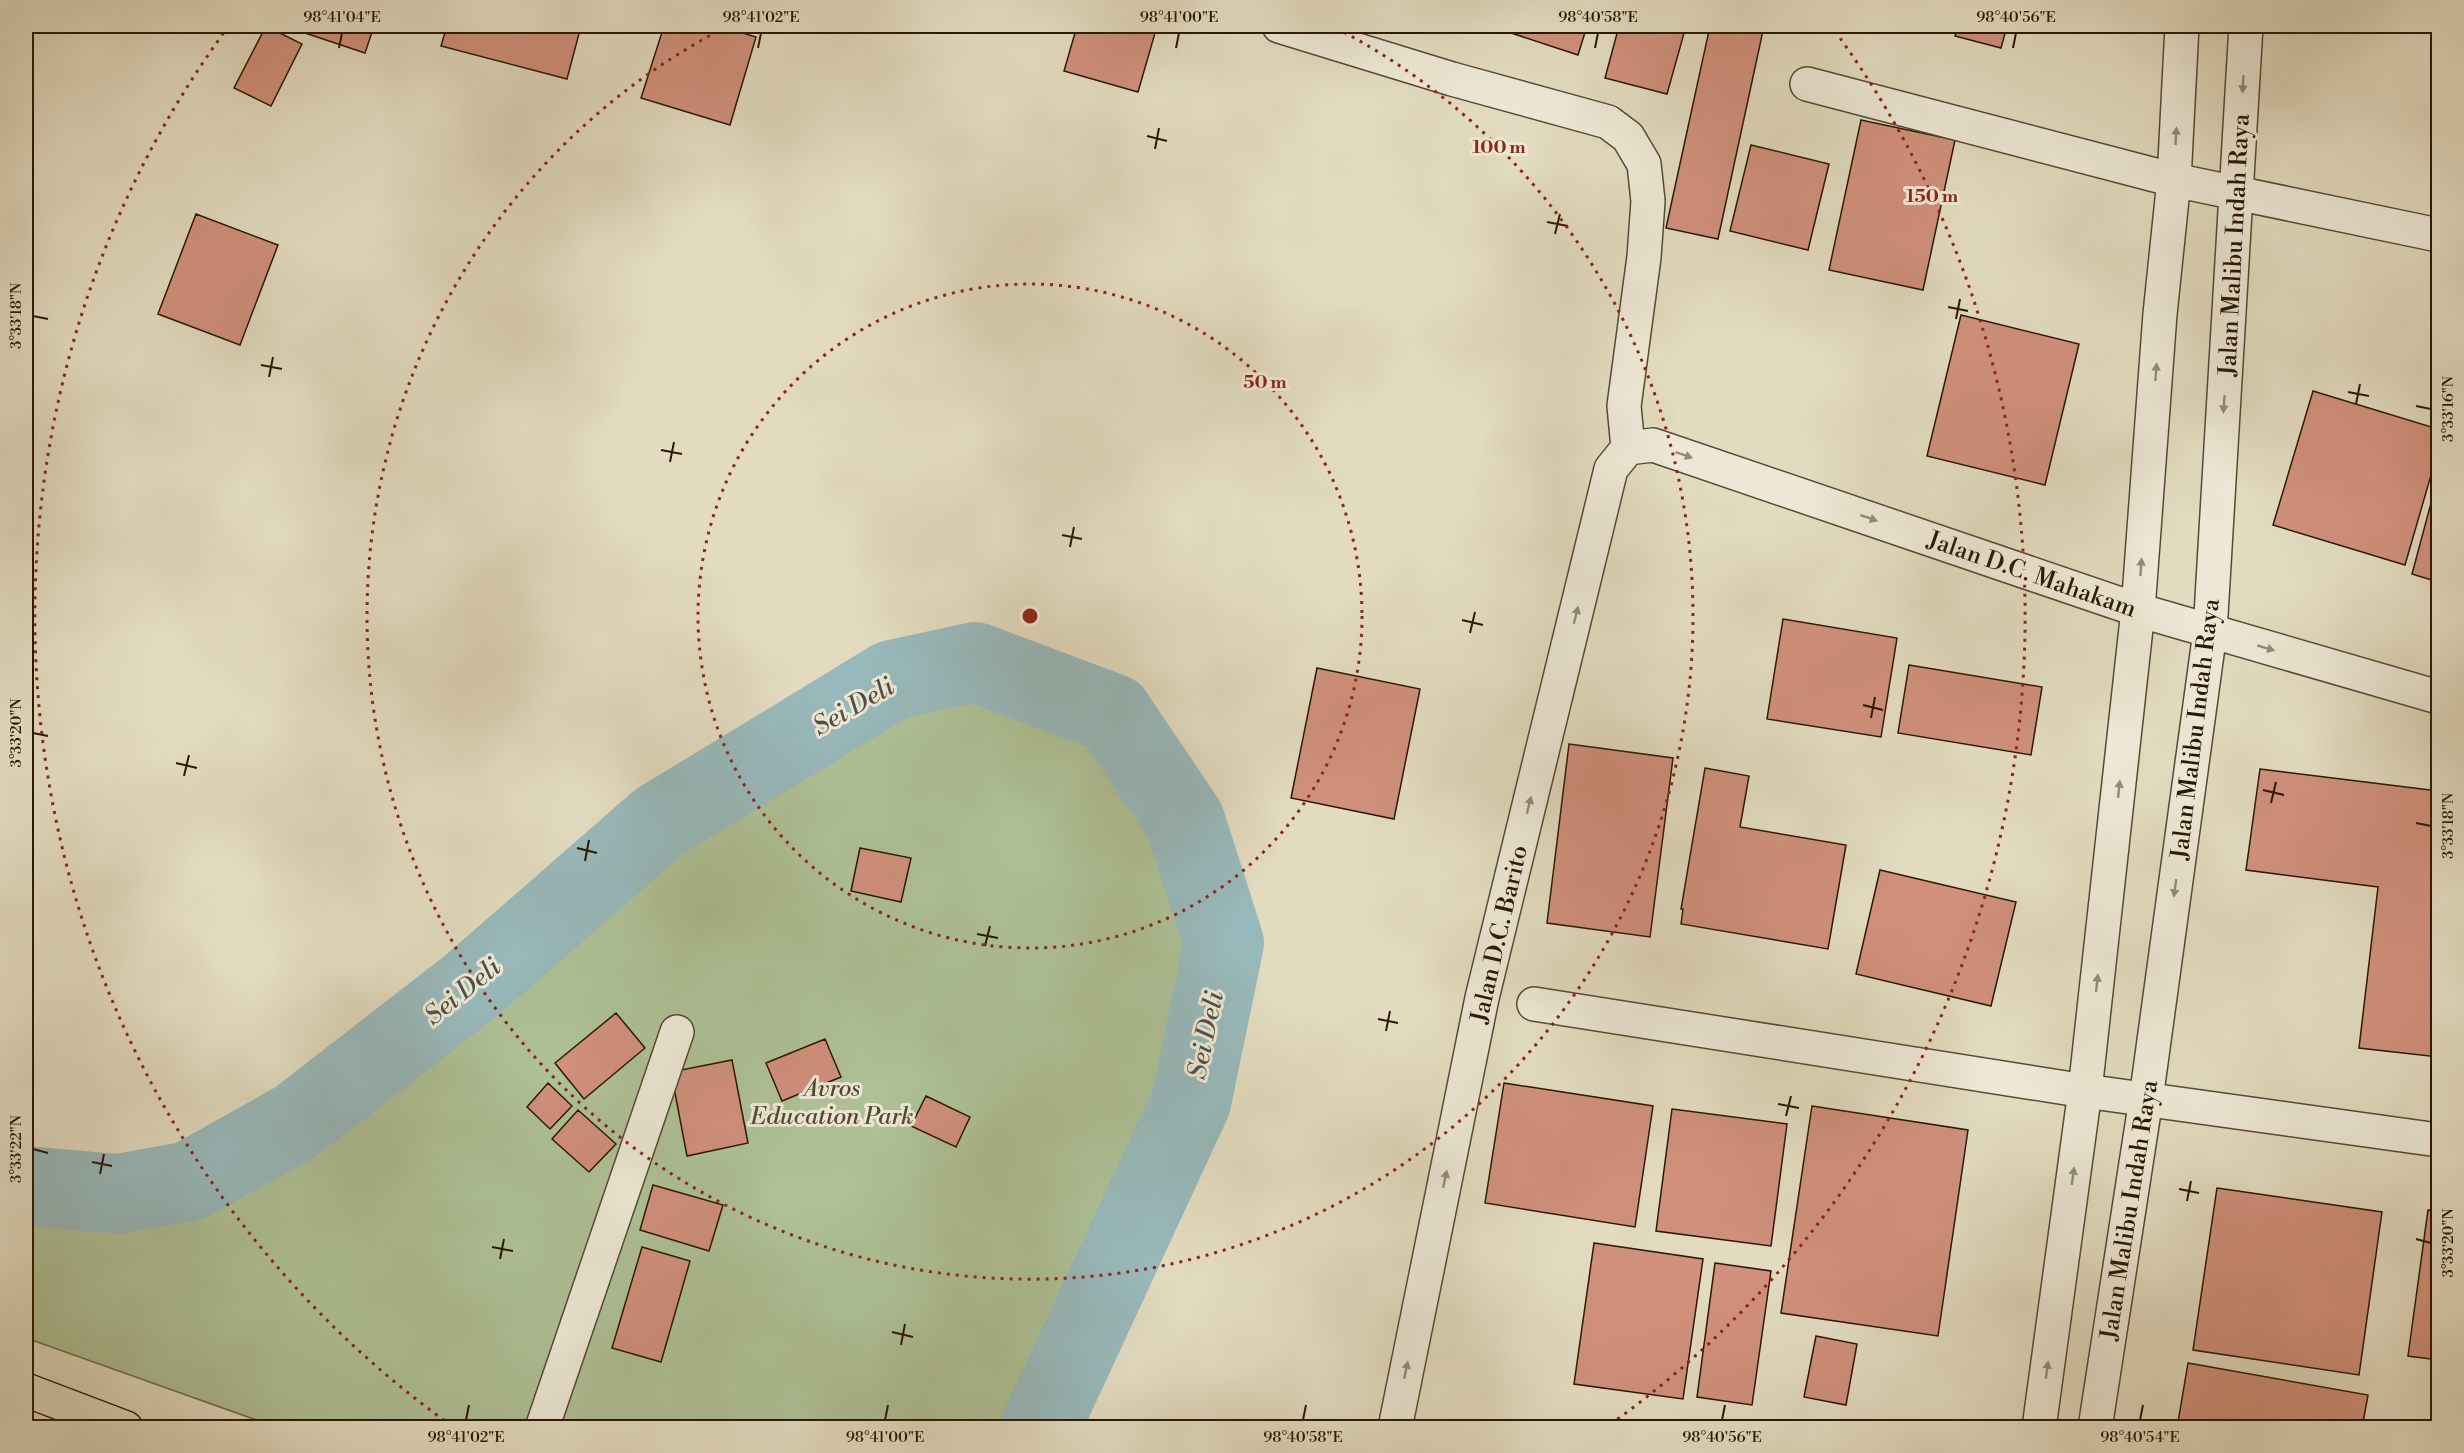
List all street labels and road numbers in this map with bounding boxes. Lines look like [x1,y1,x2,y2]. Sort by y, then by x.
street label: Jalan Malibu Indah Raya [2213,112,2257,378]
street label: Jalan D.C. Mahakam [1922,525,2140,625]
street label: Jalan Malibu Indah Raya [2165,596,2227,862]
street label: Jalan D.C. Barito [1465,842,1535,1027]
street label: Jalan Malibu Indah Raya [2094,1077,2165,1343]

